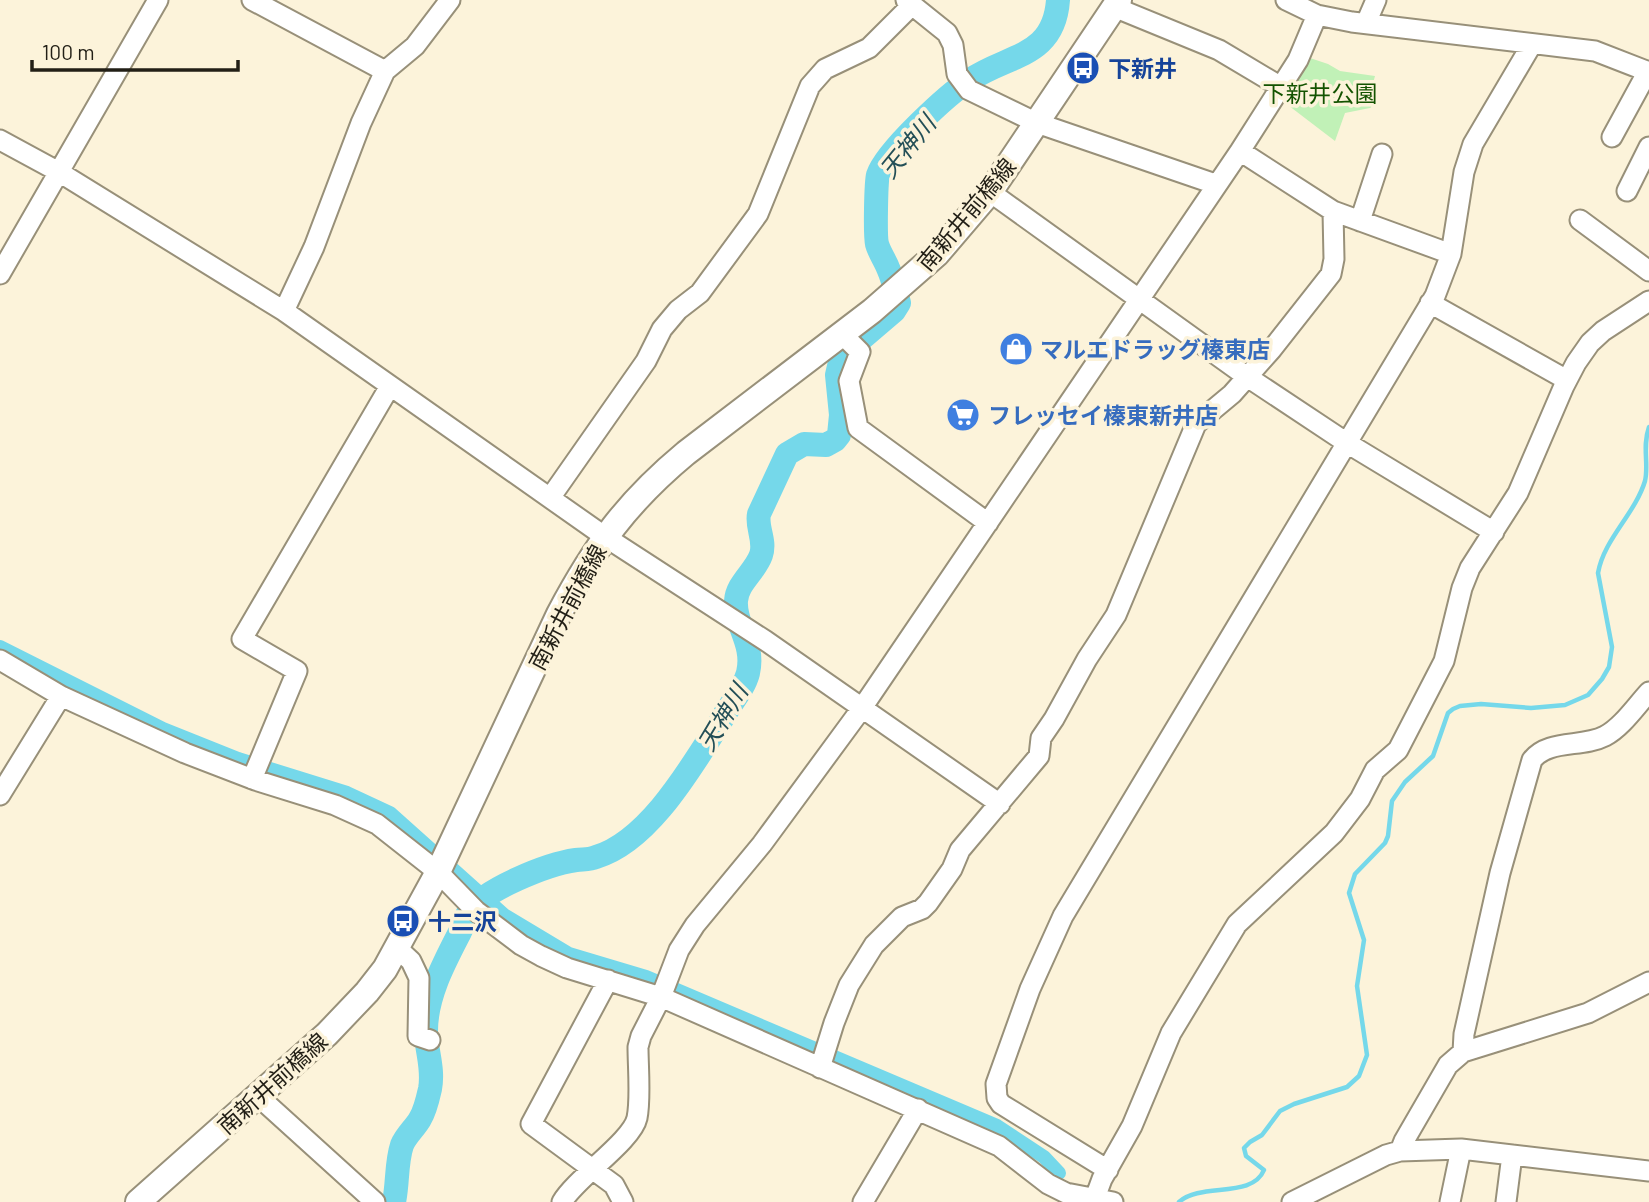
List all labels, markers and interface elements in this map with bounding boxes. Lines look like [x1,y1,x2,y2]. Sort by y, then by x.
scale bar [32,28,238,72]
text: 100 m [42,39,95,64]
bus stop icon: 下新井 [1064,49,1102,87]
place label: 下新井 [1108,54,1177,82]
park label: 下新井公園 [1263,79,1378,107]
water label: 天神川 [873,107,943,183]
street label: 南新井前橋線 [911,152,1021,276]
shop icon: マルエドラッグ榛東店 [997,330,1035,368]
place label: マルエドラッグ榛東店 [1040,335,1270,363]
supermarket icon: フレッセイ榛東新井店 [944,396,982,434]
place label: フレッセイ榛東新井店 [988,401,1218,429]
street label: 南新井前橋線 [522,540,612,674]
water label: 天神川 [691,676,755,755]
bus stop icon: 十二沢 [384,902,422,940]
place label: 十二沢 [428,907,497,935]
street label: 南新井前橋線 [211,1026,333,1140]

